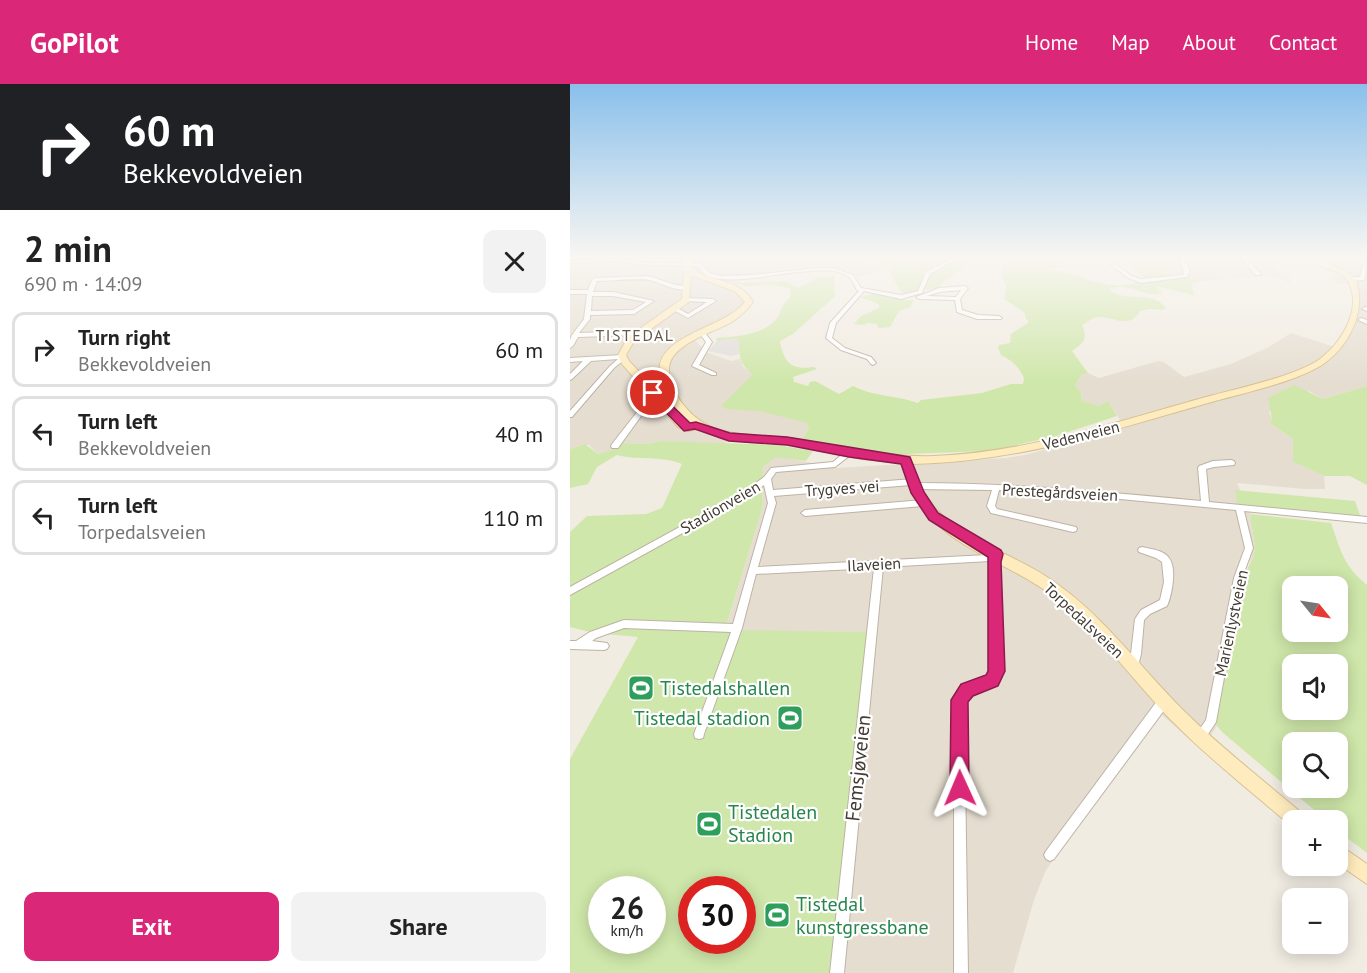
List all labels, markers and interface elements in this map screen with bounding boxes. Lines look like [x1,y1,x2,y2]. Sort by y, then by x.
text: GoPilot [30,24,119,61]
text: Home [1025,29,1078,56]
text: Map [1111,29,1150,56]
text: About [1183,29,1236,56]
text: Contact [1269,29,1337,56]
text: 60 m [123,103,215,158]
icon: right [24,108,102,186]
text: Bekkevoldveien [123,156,303,190]
text: 2 min [24,225,112,272]
button: close [483,230,546,293]
text: 690 m · 14:09 [24,271,142,297]
text: Turn right [78,323,170,351]
district label: TISTEDAL [595,325,675,345]
icon: right [27,333,60,366]
text: 60 m [495,336,543,364]
text: Bekkevoldveien [78,351,211,377]
pin [627,367,678,418]
icon: arrive [636,376,669,409]
text: Turn left [78,407,158,435]
street label: Vedenveien [1039,416,1122,454]
icon: left [27,417,60,450]
text: 40 m [495,420,543,448]
text: Bekkevoldveien [78,435,211,461]
street label: Trygves vei [804,475,880,501]
street label: Stadionveien [676,476,764,538]
street label: Prestegårdsveien [1002,479,1118,505]
text: Turn left [78,491,158,519]
icon: left [27,501,60,534]
text: 110 m [483,504,543,532]
text: Torpedalsveien [78,519,206,545]
street label: Ilaveien [846,553,902,575]
street label: Marienlystveien [1210,568,1252,678]
north arrow [1282,576,1348,642]
map controls [1282,576,1348,954]
street label: Torpedalsveien [1040,578,1128,662]
button: sound [1282,654,1348,720]
sports icon: Tistedalshallen [626,673,656,703]
place label: Tistedalshallen [660,675,790,701]
sports icon: Tistedal stadion [775,703,805,733]
place label: Tistedal stadion [634,705,770,731]
street label: Femsjøveien [839,713,877,823]
button: search [1282,732,1348,798]
position arrow [928,756,992,820]
place label: Tistedalen Stadion [728,799,817,848]
sports icon: Tistedalen Stadion [694,809,724,839]
button: + [1282,810,1348,876]
speed limit sign: 30 [678,876,756,954]
text: 26 [610,888,644,927]
button: − [1282,888,1348,954]
place label: Tistedal kunstgressbane [796,891,929,940]
button: Exit [24,892,279,961]
button: Share [291,892,546,961]
sports icon: Tistedal kunstgressbane [762,900,792,930]
text: km/h [611,921,643,940]

